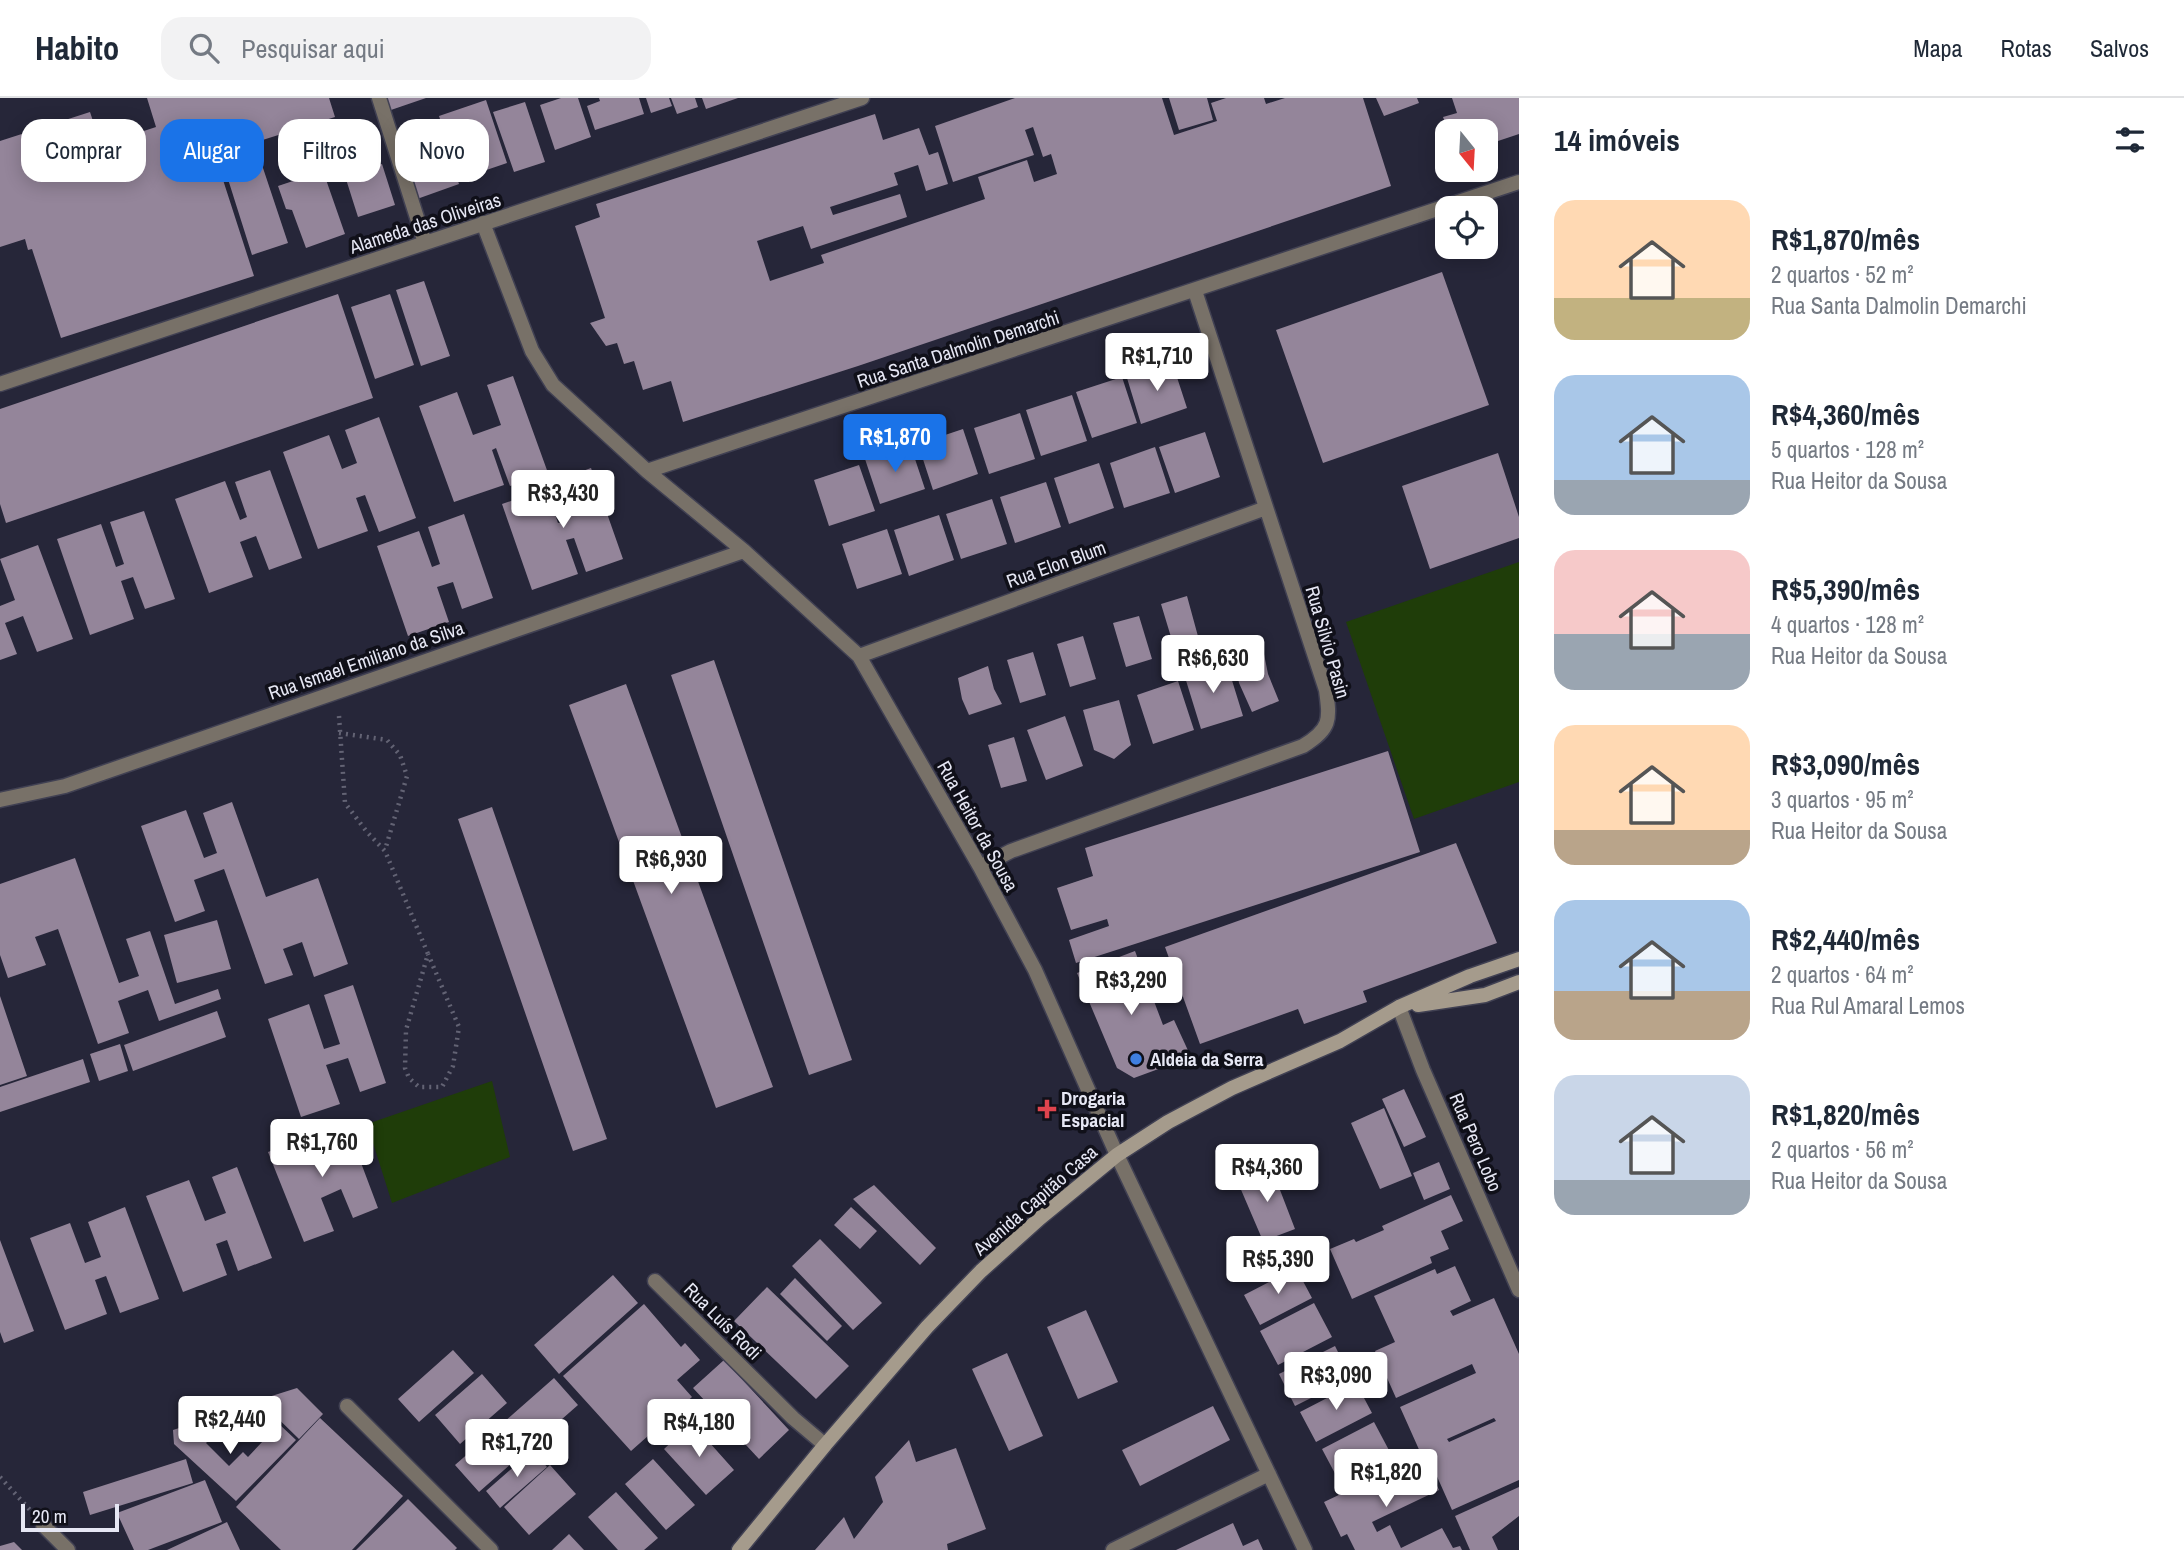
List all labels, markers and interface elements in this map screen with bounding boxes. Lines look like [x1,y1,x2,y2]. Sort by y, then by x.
search box [161,17,651,80]
text: Habito [35,26,119,70]
icon: search [185,29,223,67]
text: Pesquisar aqui [241,31,385,66]
text: Mapa [1913,32,1963,64]
text: Rotas [2001,32,2052,64]
text: Salvos [2090,32,2149,64]
chip: Comprar [21,119,146,182]
chip: Alugar [160,119,264,182]
chip: Filtros [278,119,381,182]
chip: Novo [395,119,489,182]
north arrow [1435,119,1498,182]
map controls [1435,119,1498,259]
text: 14 imóveis [1554,120,1680,160]
icon: filters [2111,121,2149,159]
street label: Alameda das Oliveiras [345,186,504,260]
button: locate [1435,196,1498,259]
text: R$1,870/mês [1771,219,1920,259]
icon: home [1610,228,1694,312]
text: 2 quartos · 52 m² [1771,259,1914,290]
text: Rua Santa Dalmolin Demarchi [1771,290,2027,321]
street label: Rua Santa Dalmolin Demarchi [854,304,1062,394]
pin: R$1,710 [1092,334,1222,393]
text: R$1,710 [1121,340,1193,371]
text: R$4,360/mês [1771,394,1920,434]
icon: home [1610,403,1694,487]
pin: R$1,870 [830,414,960,474]
text: R$1,870 [859,421,931,452]
text: 5 quartos · 128 m² [1771,434,1924,465]
text: Rua Heitor da Sousa [1771,465,1947,496]
pin: R$3,430 [498,470,628,530]
text: R$3,430 [527,477,599,508]
street label: Rua Elon Blum [1003,534,1109,594]
text: R$5,390/mês [1771,569,1920,609]
icon: home [1610,578,1694,662]
street label: Rua Silvio Pasin [1300,583,1356,701]
text: 4 quartos · 128 m² [1771,609,1924,640]
street label: Rua Ismael Emiliano da Silva [265,614,468,706]
pin: R$6,630 [1148,636,1278,695]
text: Rua Heitor da Sousa [1771,640,1947,671]
text: R$6,630 [1177,642,1249,673]
text: R$3,090/mês [1771,744,1920,784]
icon: home [1610,753,1694,837]
street label: Rua Heitor da Sousa [931,756,1025,896]
text: 3 quartos · 95 m² [1771,784,1914,815]
text: Rua Heitor da Sousa [1771,815,1947,846]
pin: R$6,930 [606,836,736,896]
text: R$6,930 [635,843,707,874]
text: R$2,440/mês [1771,919,1920,959]
icon: home [1610,928,1694,1012]
pin: R$3,290 [1066,958,1196,1017]
text: 2 quartos · 64 m² [1771,959,1914,990]
text: R$3,290 [1095,964,1167,995]
text: Rua Rul Amaral Lemos [1771,990,1965,1021]
place label: Aldeia da Serra [1150,1046,1264,1072]
marker: Aldeia da Serra [1128,1051,1144,1067]
place label: Drogaria Espacial [1061,1085,1125,1133]
street label: Rua Pero Lobo [1444,1089,1508,1195]
text: R$1,820/mês [1771,1094,1920,1134]
marker: Drogaria Espacial [1039,1101,1055,1117]
icon: home [1610,1103,1694,1187]
pin: R$1,760 [257,1119,387,1179]
text: R$1,760 [286,1126,358,1157]
text: 2 quartos · 56 m² [1771,1134,1914,1165]
street label: Avenida Capitão Casa [967,1139,1103,1262]
pin: R$4,360 [1202,1144,1332,1204]
text: R$4,360 [1231,1151,1303,1182]
text: Rua Heitor da Sousa [1771,1165,1947,1196]
pin: R$5,390 [1213,1236,1343,1296]
text: R$5,390 [1242,1243,1314,1274]
street label: Rua Luís Rodi [679,1277,767,1365]
pin: R$3,090 [1271,1352,1401,1412]
text: R$3,090 [1300,1359,1372,1390]
pin: R$2,440 [165,1396,295,1456]
pin: R$4,180 [634,1400,764,1459]
text: R$2,440 [194,1403,266,1434]
text: R$4,180 [663,1406,735,1437]
pin: R$1,720 [452,1420,582,1479]
text: R$1,720 [481,1426,553,1457]
pin: R$1,820 [1321,1450,1451,1509]
text: R$1,820 [1350,1456,1422,1487]
scale bar [21,1501,119,1533]
text: 20 m [32,1503,67,1529]

